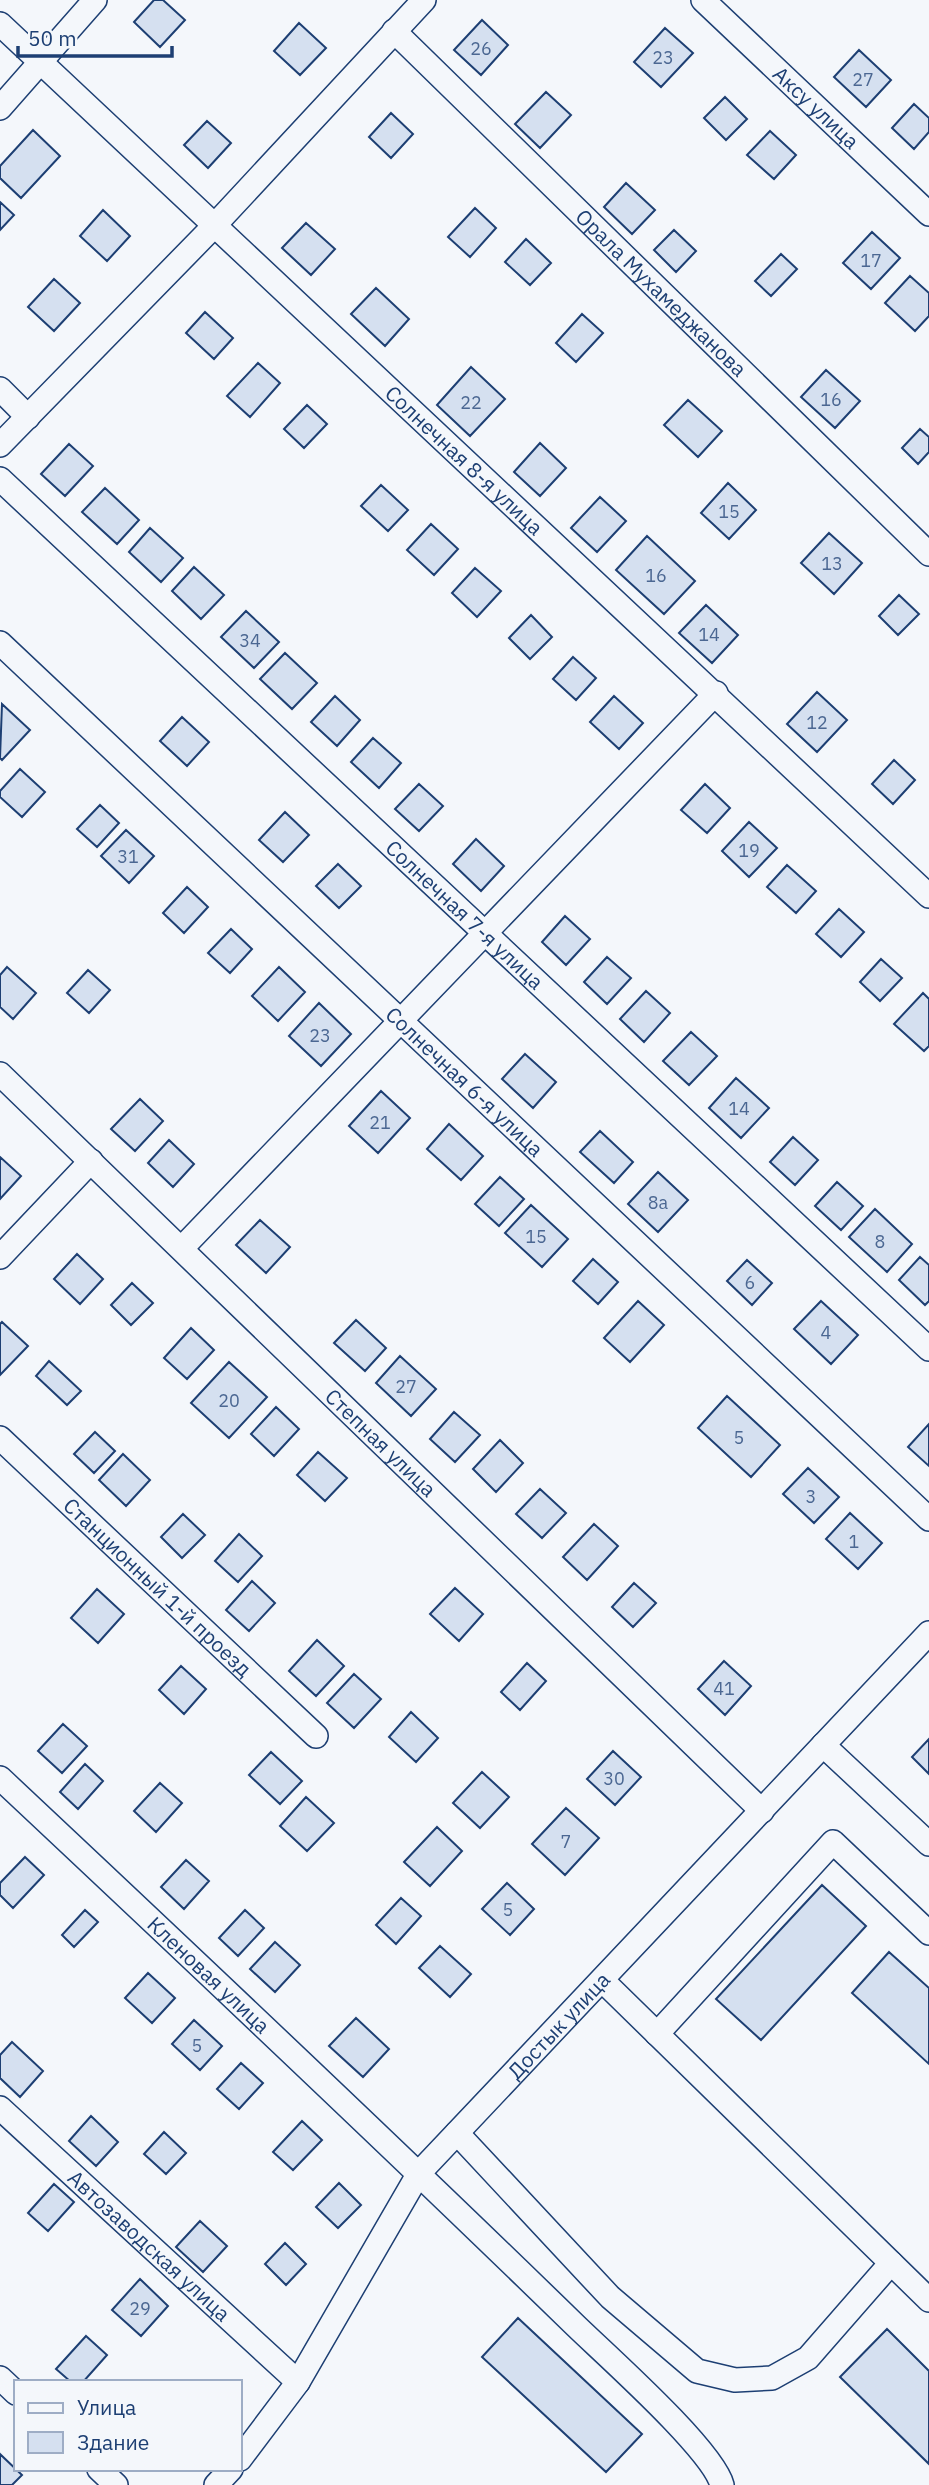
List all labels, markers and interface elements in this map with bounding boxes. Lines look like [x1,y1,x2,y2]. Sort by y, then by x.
scale bar [18,14,172,58]
text: 50 m [28,24,77,52]
house number: 26 [470,37,492,60]
house number: 23 [652,46,674,69]
street label: Аксу улица [767,60,865,155]
house number: 27 [852,68,874,91]
street label: Орала Мухамеджанова [570,202,753,382]
house number: 17 [860,249,882,272]
street label: Солнечная 8-я улица [379,379,550,541]
house number: 16 [820,388,842,411]
house number: 22 [460,391,482,414]
house number: 15 [718,500,740,523]
house number: 13 [821,552,843,575]
house number: 16 [645,564,667,587]
house number: 14 [698,623,720,646]
house number: 34 [239,629,261,652]
house number: 12 [806,711,828,734]
street label: Солнечная 7-я улица [380,833,550,995]
house number: 19 [738,839,760,862]
house number: 31 [117,845,139,868]
street label: Солнечная 6-я улица [380,1000,550,1163]
house number: 23 [309,1024,331,1047]
house number: 14 [728,1097,750,1120]
house number: 21 [369,1111,391,1134]
house number: 8а [648,1191,669,1214]
house number: 15 [525,1225,547,1248]
house number: 8 [875,1230,885,1253]
house number: 6 [745,1271,755,1294]
house number: 4 [821,1321,832,1344]
house number: 27 [395,1375,417,1398]
street label: Степная улица [319,1382,443,1503]
house number: 20 [218,1389,240,1412]
house number: 5 [734,1426,744,1449]
house number: 3 [806,1485,816,1508]
street label: Станционный 1-й проезд [58,1491,258,1683]
house number: 1 [849,1530,859,1553]
house number: 41 [713,1677,735,1700]
house number: 30 [603,1767,625,1790]
house number: 7 [561,1830,571,1853]
house number: 5 [503,1898,513,1921]
street label: Кленовая улица [142,1910,276,2039]
street label: Достык улица [501,1966,616,2085]
house number: 5 [192,2034,202,2057]
street label: Автозаводская улица [62,2164,237,2327]
house number: 29 [129,2297,151,2320]
legend [14,2380,242,2471]
text: Улица [77,2393,136,2421]
text: Здание [77,2428,149,2456]

